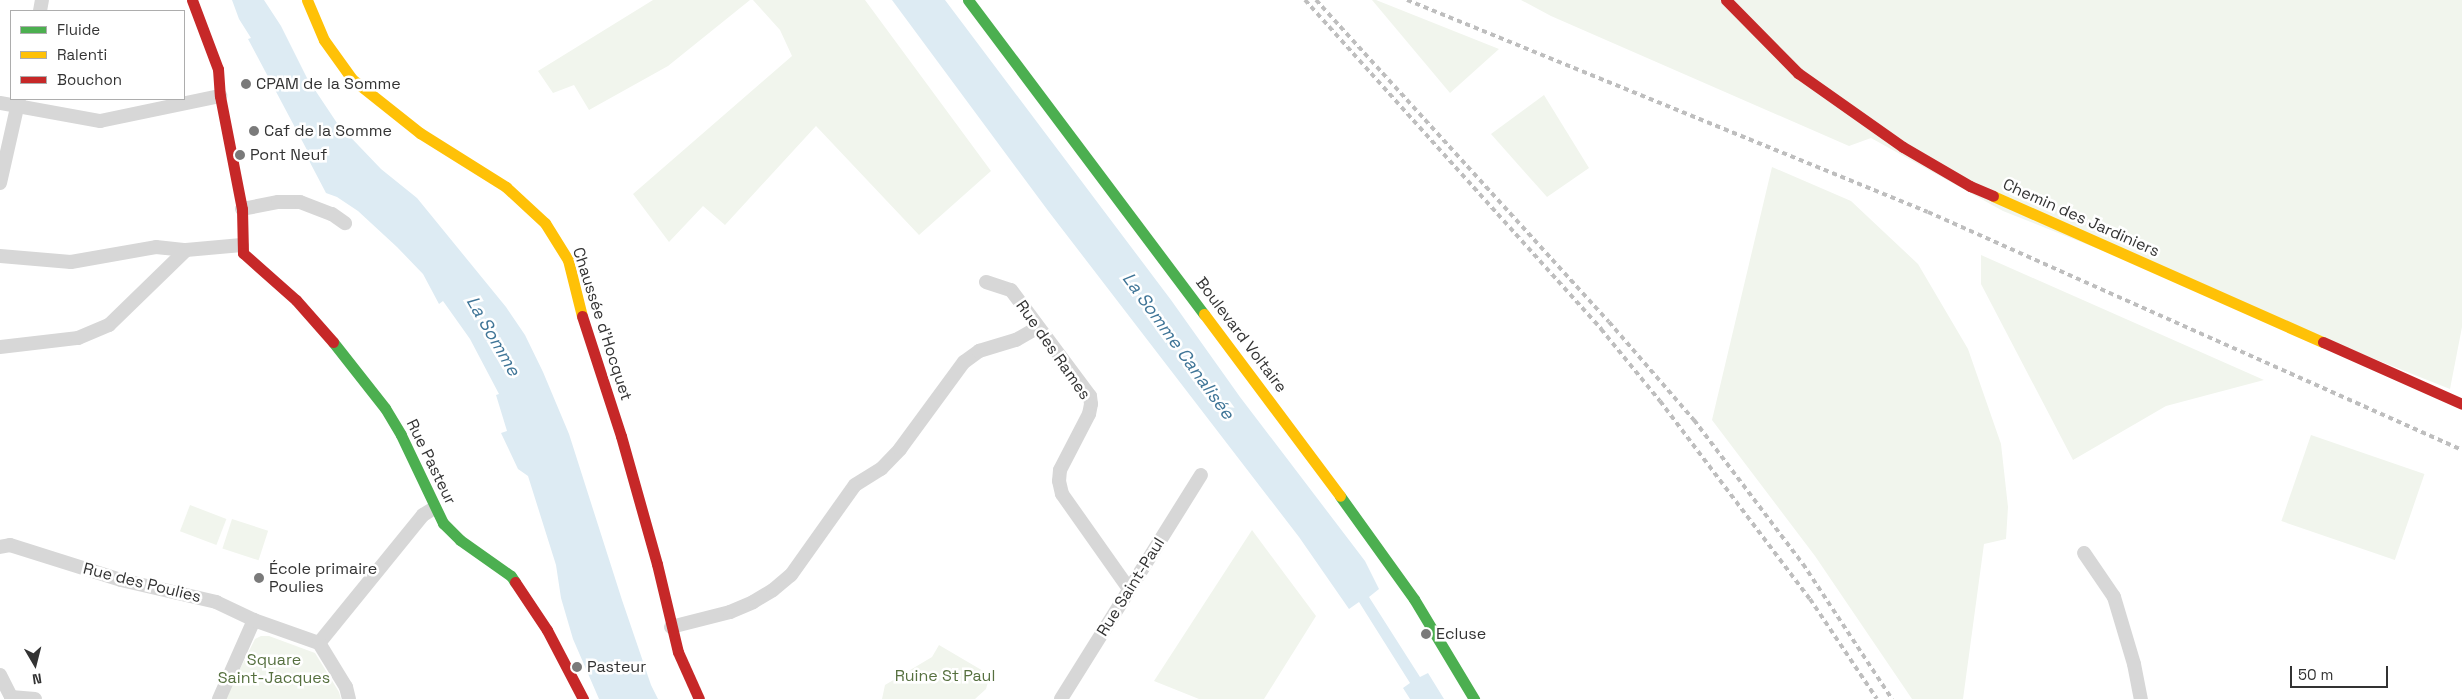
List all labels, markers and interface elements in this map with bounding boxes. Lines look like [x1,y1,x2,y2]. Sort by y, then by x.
legend [10,10,185,100]
text: Fluide [57,20,100,39]
text: Ralenti [57,45,107,64]
text: Bouchon [57,70,122,89]
place label: CPAM de la Somme [256,74,401,94]
marker: CPAM de la Somme [240,78,252,90]
place label: Caf de la Somme [264,121,392,141]
marker: Caf de la Somme [248,125,260,137]
place label: Pont Neuf [250,145,327,165]
marker: Pont Neuf [234,149,246,161]
street label: Chemin des Jardiniers [2000,175,2162,261]
street label: Chaussée d'Hocquet [568,245,636,403]
water label: La Somme Canalisée [1118,268,1238,424]
street label: Boulevard Voltaire [1191,273,1291,397]
water label: La Somme [462,292,524,380]
street label: Rue des Rames [1012,297,1094,403]
street label: Rue Pasteur [402,416,460,508]
street label: Rue Saint-Paul [1093,534,1169,640]
street label: Rue des Poulies [81,559,203,607]
place label: École primaire Poulies [269,559,377,597]
marker: École primaire Poulies [253,572,265,584]
place label: Ecluse [1436,624,1486,644]
marker: Ecluse [1420,628,1432,640]
north arrow [10,639,60,689]
park label: Square Saint-Jacques [218,650,330,688]
scale bar [2292,656,2390,688]
place label: Pasteur [587,657,646,677]
marker: Pasteur [571,661,583,673]
text: 50 m [2298,665,2333,684]
park label: Ruine St Paul [895,666,995,686]
text: N [31,669,43,688]

